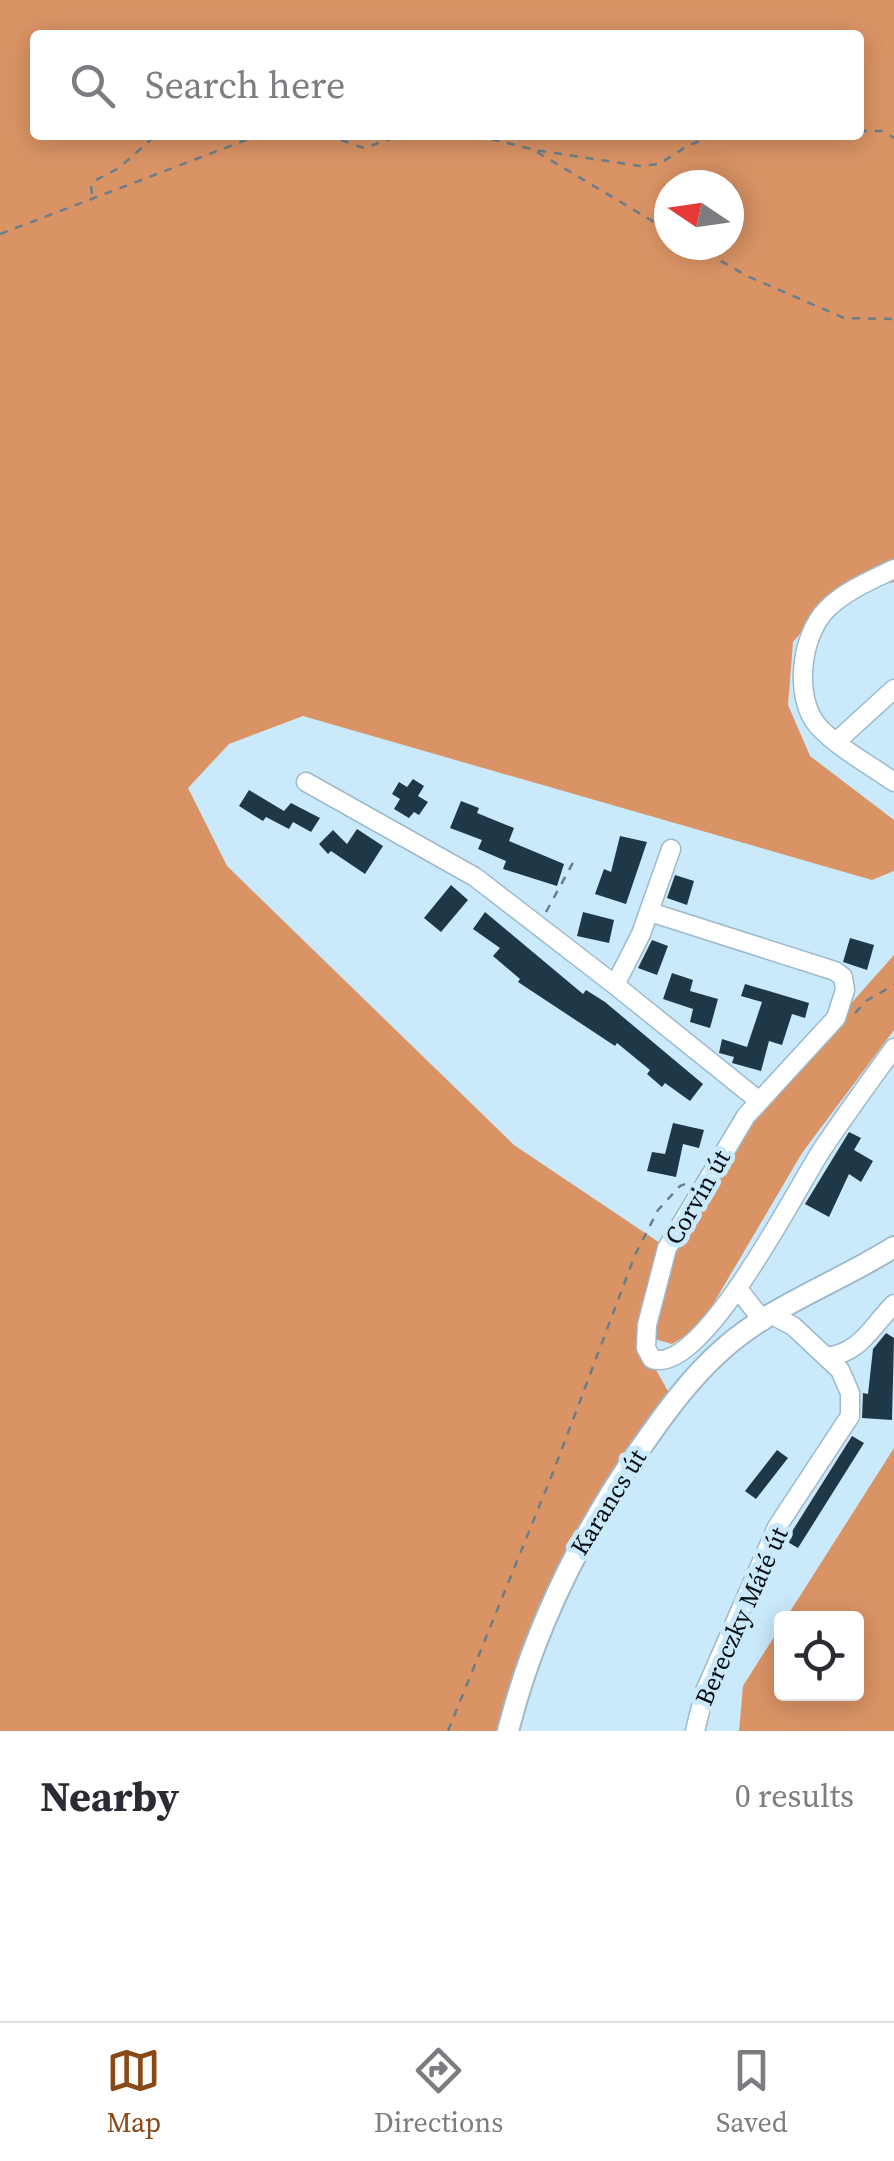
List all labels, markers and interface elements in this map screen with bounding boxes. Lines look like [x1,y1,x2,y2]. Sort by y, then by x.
search box [30,30,864,140]
icon: search [65,58,120,113]
text: Search here [145,59,345,111]
north arrow [654,170,744,260]
street label: Corvin út [656,1143,738,1251]
street label: Karancs út [562,1442,654,1561]
street label: Bereczky Máté út [686,1521,796,1710]
map controls [774,1611,864,1701]
button: locate [774,1611,864,1701]
text: Nearby [40,1767,179,1825]
text: 0 results [735,1774,854,1818]
tab: Map [106,2043,161,2141]
tab: Directions [374,2043,503,2141]
tab: Saved [716,2043,788,2141]

